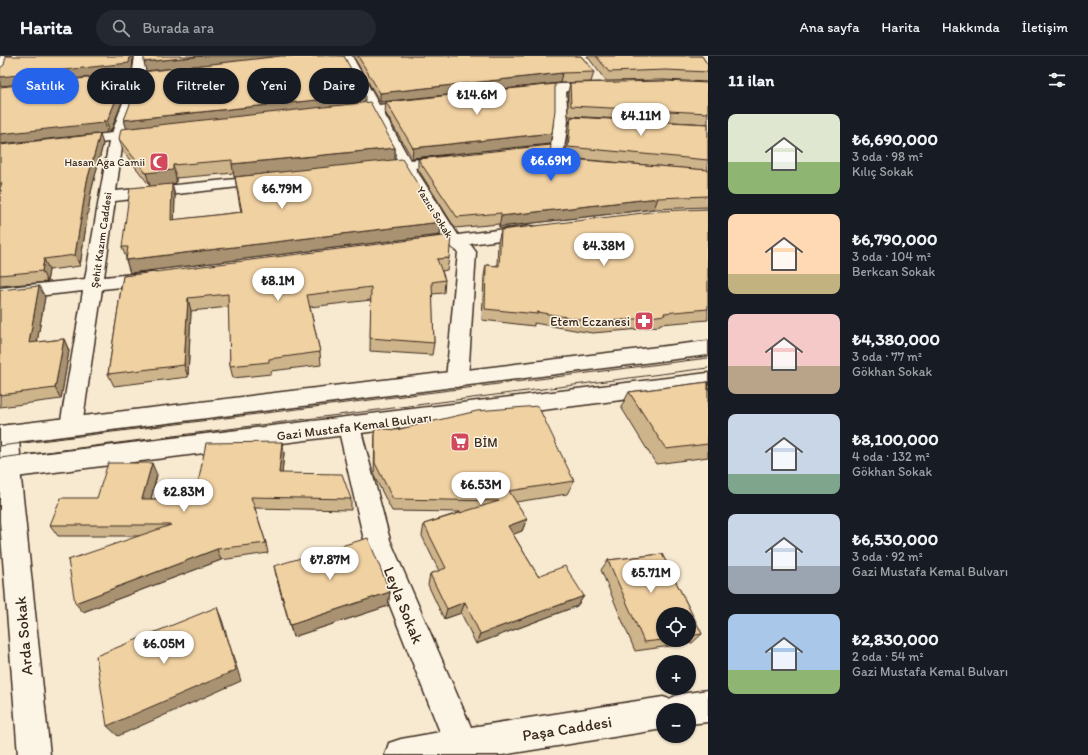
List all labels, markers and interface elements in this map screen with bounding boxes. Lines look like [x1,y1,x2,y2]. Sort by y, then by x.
search box [96,10,376,46]
text: Harita [20,16,72,39]
icon: search [110,17,132,39]
text: Burada ara [142,19,214,37]
text: Ana sayfa [800,19,859,36]
text: Harita [881,19,920,36]
text: Hakkında [942,19,1000,36]
text: İletişim [1022,19,1068,36]
chip: Satılık [12,68,79,104]
chip: Kiralık [87,68,155,104]
chip: Filtreler [163,68,239,104]
chip: Yeni [247,68,301,104]
chip: Daire [309,68,369,104]
icon: filters [1046,69,1068,91]
text: 11 ilan [728,70,774,90]
pin: ₺14.6M [444,82,510,116]
text: ₺14.6M [456,87,498,102]
pin: ₺4.11M [608,103,674,137]
text: ₺4.11M [621,108,661,123]
text: ₺6,690,000 [852,129,938,149]
icon: home [760,130,808,178]
pin: ₺6.69M [518,148,584,182]
text: 3 oda · 98 m² [852,149,923,164]
mosque icon: Hasan Ağa Camii [148,151,170,173]
text: ₺6.69M [531,153,571,168]
place label: Hasan Ağa Camii [64,156,145,169]
text: Kılıç Sokak [852,164,913,179]
pin: ₺6.79M [249,176,315,210]
text: ₺6.79M [262,181,302,196]
street label: Yazıcı Sokak [414,184,456,241]
street label: Şehit Kazım Caddesi [88,191,115,289]
text: ₺6,790,000 [852,229,937,249]
icon: home [760,230,808,278]
pin: ₺4.38M [571,233,637,267]
text: ₺4.38M [583,238,625,253]
text: 3 oda · 104 m² [852,249,931,264]
text: Berkcan Sokak [852,264,935,279]
pin: ₺8.1M [250,268,306,302]
text: ₺8.1M [261,273,295,288]
pharmacy icon: Etem Eczanesi [633,310,655,332]
place label: Etem Eczanesi [550,314,630,329]
text: ₺4,380,000 [852,329,940,349]
icon: home [760,330,808,378]
text: 3 oda · 77 m² [852,349,922,364]
text: Gökhan Sokak [852,364,932,379]
street label: Gazi Mustafa Kemal Bulvarı [276,410,432,443]
text: ₺8,100,000 [852,429,939,449]
icon: home [760,430,808,478]
supermarket icon: BİM [449,431,471,453]
place label: BİM [474,435,498,450]
text: 4 oda · 132 m² [852,449,930,464]
text: Gökhan Sokak [852,464,932,479]
pin: ₺6.53M [448,472,514,506]
text: ₺6.53M [460,477,502,492]
pin: ₺2.83M [151,479,217,513]
text: ₺2.83M [163,484,205,499]
text: ₺6,530,000 [852,529,938,549]
icon: home [760,530,808,578]
pin: ₺7.87M [297,547,363,581]
text: 3 oda · 92 m² [852,549,923,564]
text: ₺7.87M [310,552,350,567]
pin: ₺5.71M [618,560,684,594]
street label: Leyla Sokak [380,564,428,647]
text: Gazi Mustafa Kemal Bulvarı [852,564,1008,579]
text: ₺5.71M [631,565,671,580]
street label: Arda Sokak [11,595,36,676]
map controls [656,607,696,743]
button: locate [656,607,696,647]
text: ₺2,830,000 [852,629,939,649]
icon: home [760,630,808,678]
pin: ₺6.05M [131,631,197,665]
text: ₺6.05M [143,636,185,651]
text: 2 oda · 54 m² [852,649,924,664]
button: + [656,655,696,695]
text: Gazi Mustafa Kemal Bulvarı [852,664,1008,679]
button: − [656,703,696,743]
street label: Paşa Caddesi [521,712,613,745]

